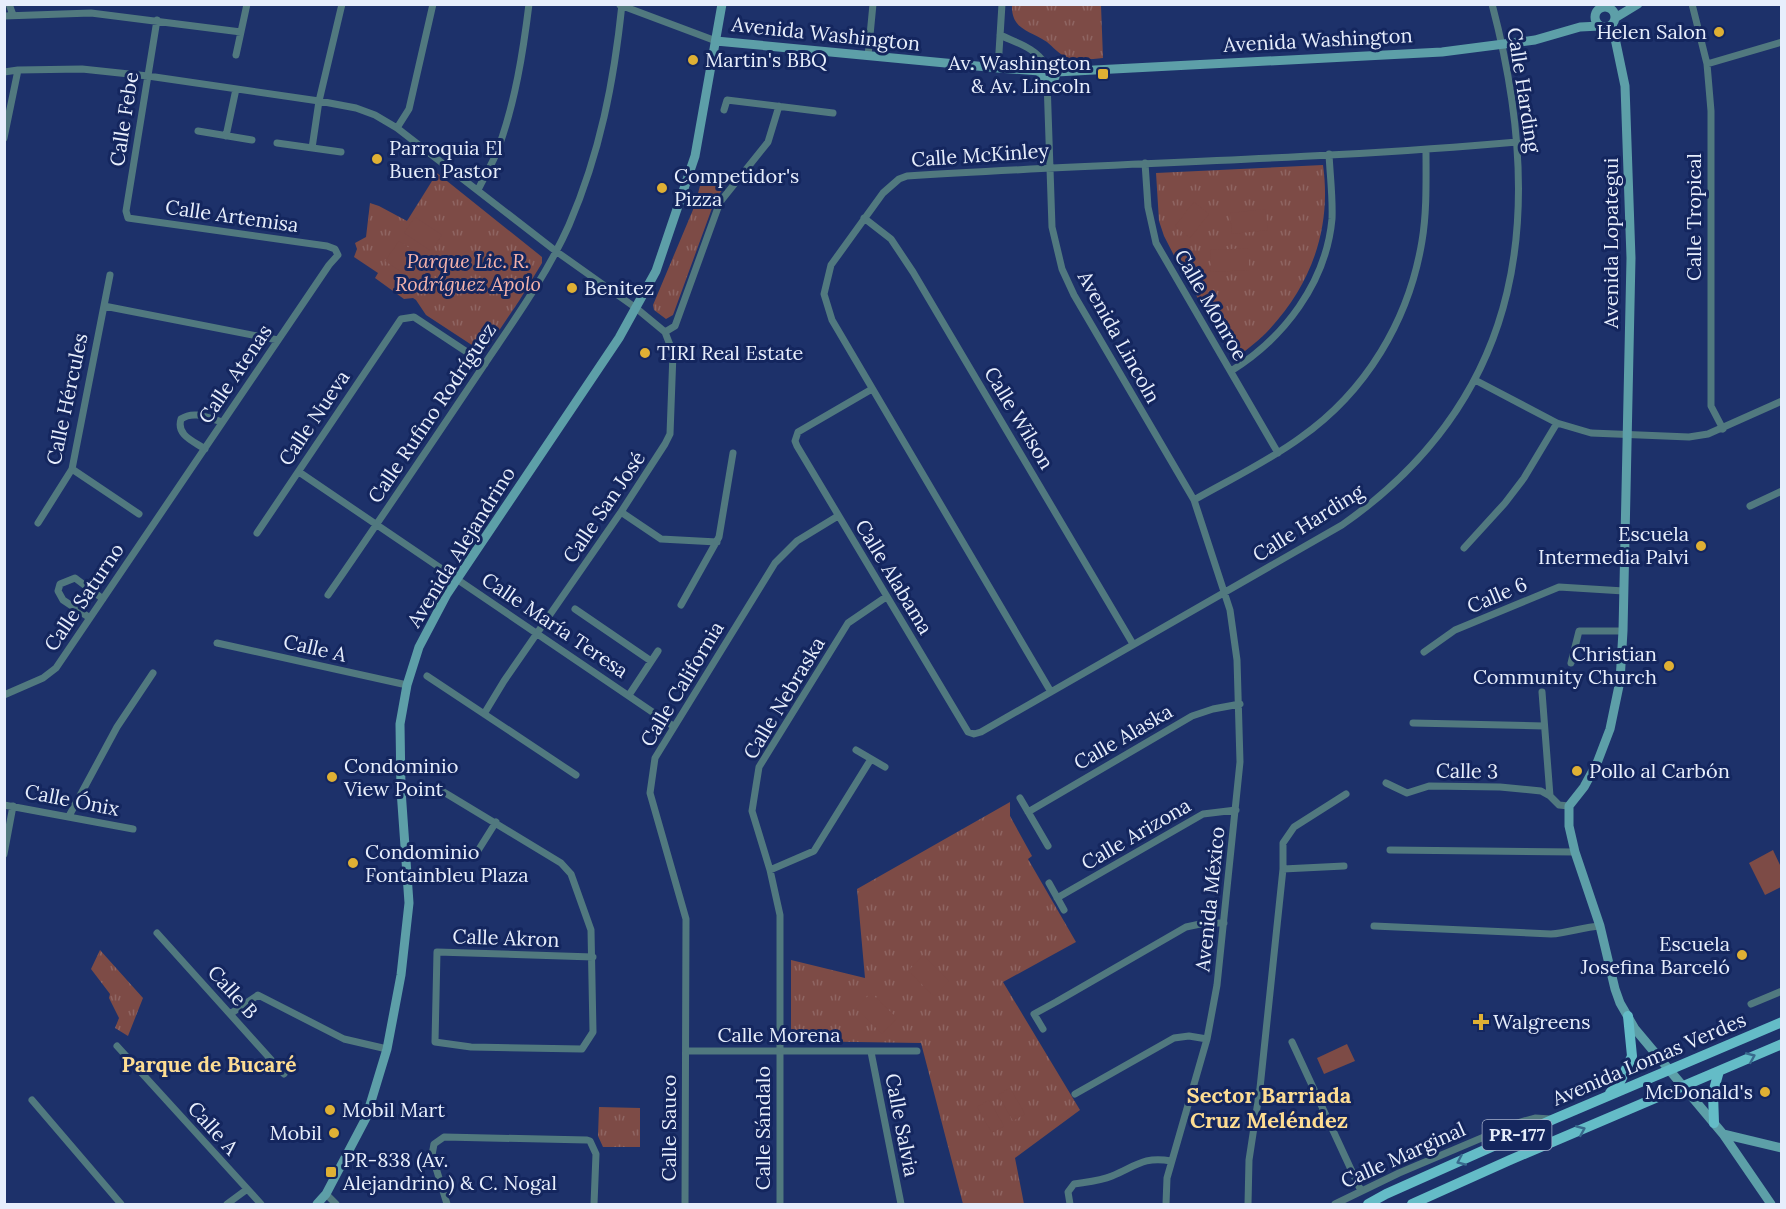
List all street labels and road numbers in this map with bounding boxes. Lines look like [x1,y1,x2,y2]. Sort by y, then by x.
street label: Avenida Washington [730,11,922,56]
street label: Avenida Washington [1222,22,1413,57]
street label: Calle Harding [1502,26,1547,155]
street label: Calle Febe [104,70,143,168]
street label: Calle McKinley [910,137,1050,172]
street label: Calle Tropical [1681,153,1706,281]
street label: Avenida Lopategui [1598,158,1623,329]
street label: Calle Artemisa [164,194,300,237]
street label: Calle Monroe [1170,245,1253,365]
street label: Avenida Lincoln [1072,265,1166,407]
street label: Calle Rufino Rodríguez [362,318,501,507]
street label: Calle Atenas [192,319,277,428]
street label: Calle Hércules [40,331,93,467]
street label: Calle Wilson [979,362,1060,473]
street label: Calle Nueva [273,365,355,470]
street label: Calle San José [557,446,650,567]
street label: Avenida Alejandrino [400,462,520,633]
street label: Calle Harding [1248,478,1369,567]
street label: Calle Alabama [850,515,939,639]
street label: Calle Saturno [38,538,129,656]
street label: Calle María Teresa [477,566,633,683]
street label: Calle 6 [1463,571,1531,618]
street label: Calle California [634,617,729,751]
street label: Calle A [281,628,349,667]
street label: Calle Nebraska [737,632,830,763]
street label: Calle Alaska [1069,698,1177,775]
street label: Calle 3 [1436,757,1498,784]
street label: Calle Ónix [23,778,122,821]
street label: Calle Arizona [1077,792,1195,875]
street label: Avenida México [1189,825,1230,974]
street label: Calle Akron [452,923,560,952]
street label: Calle B [203,960,264,1024]
street label: Avenida Lomas Verdes [1547,1006,1749,1111]
street label: Calle Morena [717,1022,841,1047]
street label: Calle Sándalo [750,1066,775,1190]
street label: Calle Salvia [880,1071,925,1179]
street label: Calle Sauco [656,1075,681,1182]
street label: Calle A [183,1096,244,1160]
street label: Calle Marginal [1337,1116,1469,1193]
road number: PR-177 [1482,1120,1552,1150]

